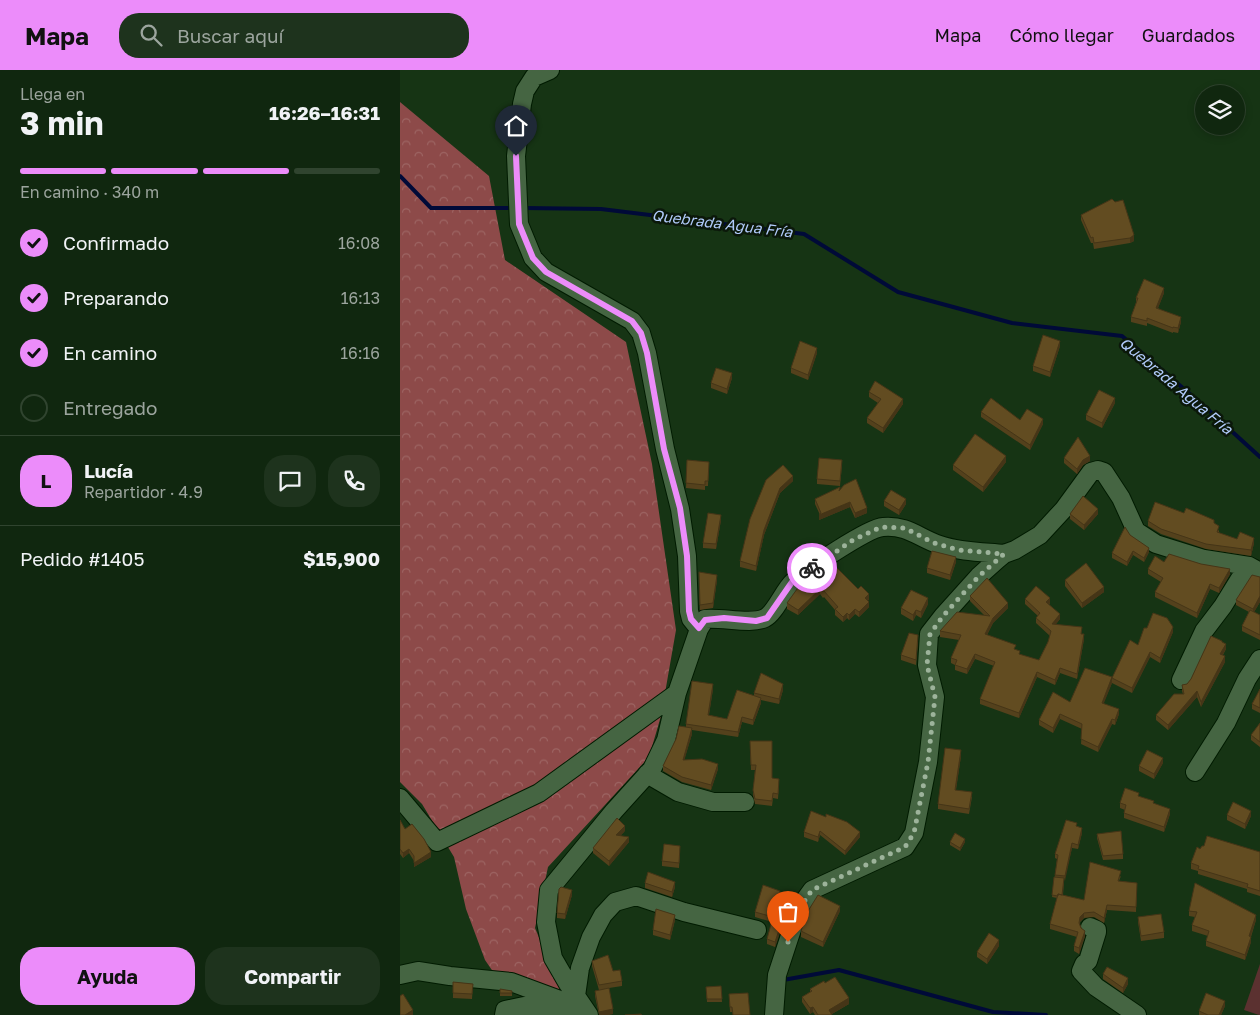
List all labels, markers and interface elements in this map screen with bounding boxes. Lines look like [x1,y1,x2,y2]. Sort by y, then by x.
search box [119,13,469,58]
text: Mapa [25,21,89,50]
icon: search [137,21,165,49]
text: Buscar aquí [177,24,284,47]
text: Mapa [935,24,981,46]
text: Cómo llegar [1009,24,1114,46]
text: Guardados [1142,24,1235,46]
text: Llega en [20,84,85,104]
map controls [1195,85,1245,135]
button: layers [1195,85,1245,135]
text: 16:26–16:31 [269,101,380,124]
text: 3 min [20,104,104,142]
pin [495,105,537,156]
icon: home [502,112,530,140]
text: En camino · 340 m [20,182,159,202]
water label: Quebrada Agua Fría [651,205,794,242]
icon: check [20,229,48,257]
text: Confirmado [63,231,169,254]
text: 16:08 [338,233,380,253]
icon: check [20,284,48,312]
text: Preparando [63,286,169,309]
text: 16:13 [341,288,380,308]
water label: Quebrada Agua Fría [1116,333,1237,439]
icon: check [20,339,48,367]
text: En camino [63,341,157,364]
text: 16:16 [340,343,380,363]
text: Entregado [63,396,157,419]
button: chat [264,455,316,507]
button: phone [328,455,380,507]
text: Lucía [84,459,133,482]
text: L [41,469,51,492]
text: Repartidor · 4.9 [84,482,203,502]
courier [787,543,837,593]
text: Pedido #1405 [20,547,144,570]
text: $15,900 [303,547,380,570]
icon: bike [798,554,826,582]
pin [767,891,809,942]
icon: bag [774,898,802,926]
button: Ayuda [20,947,195,1005]
button: Compartir [205,947,380,1005]

